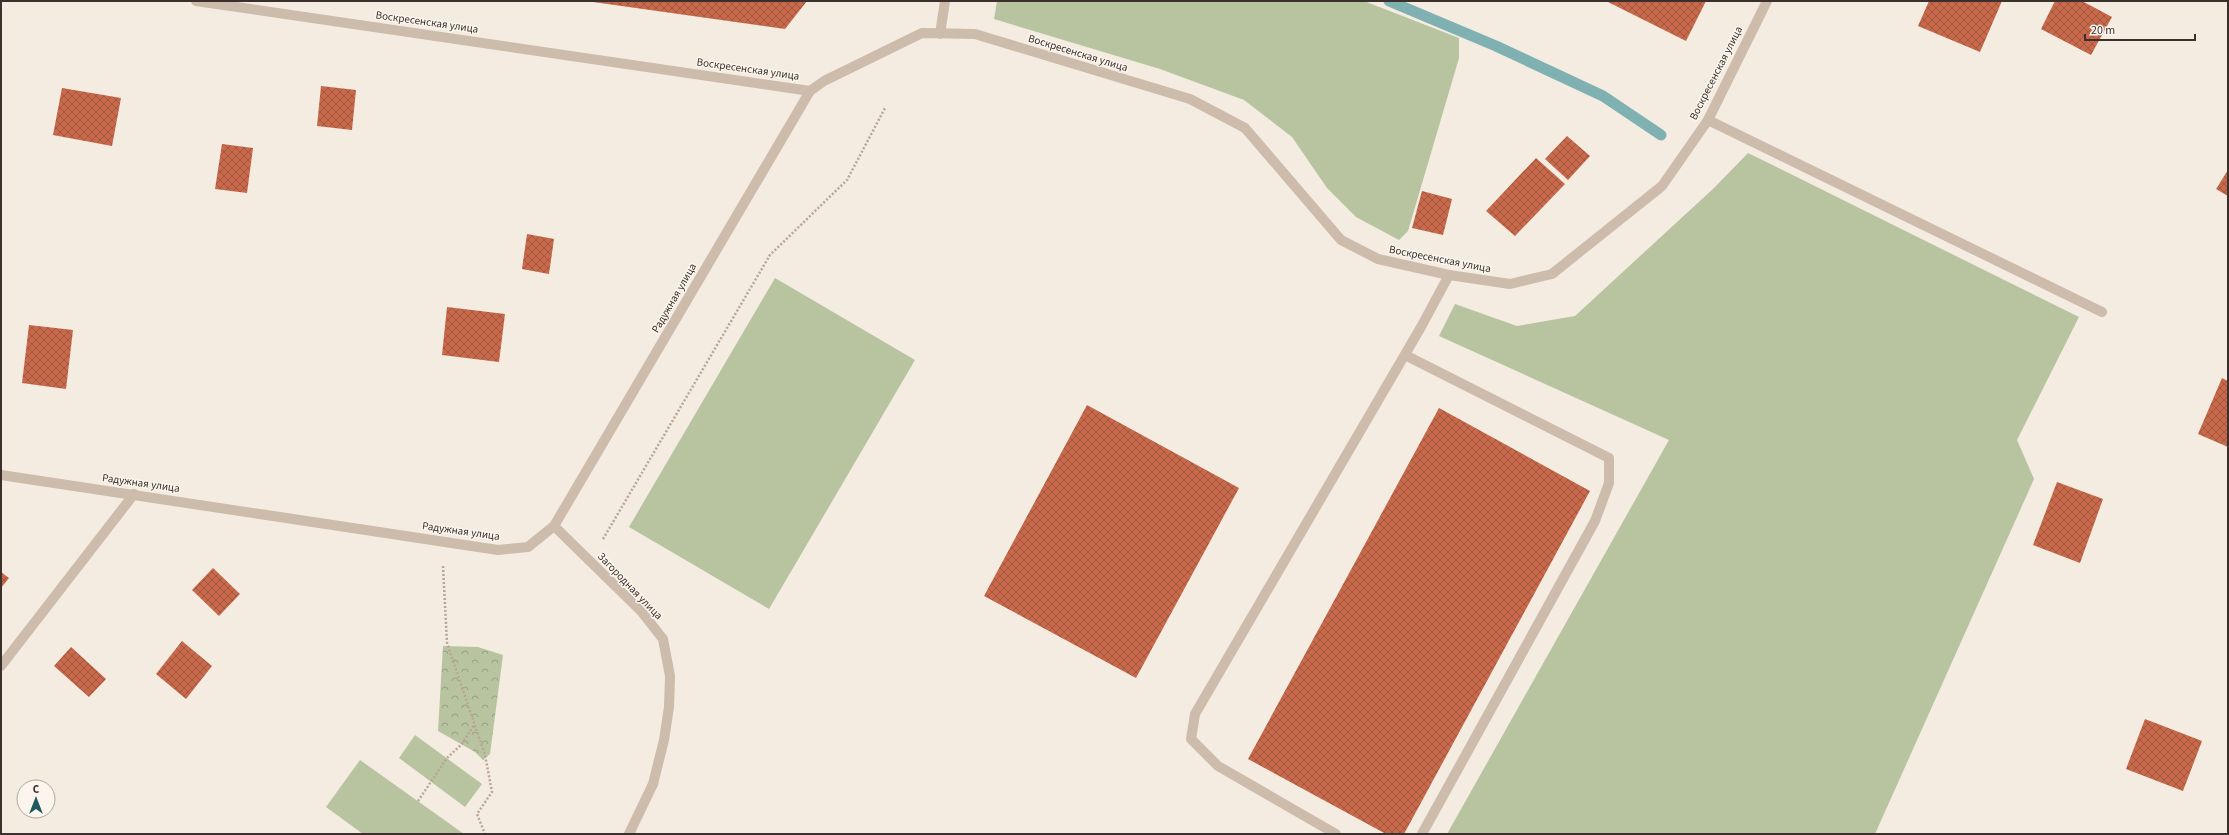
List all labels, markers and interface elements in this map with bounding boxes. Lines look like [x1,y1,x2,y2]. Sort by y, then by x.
street label: Воскресенская улица [375,7,479,37]
scale bar [2085,16,2195,42]
text: 20 m [2091,22,2115,39]
street label: Воскресенская улица [1686,23,1746,123]
street label: Воскресенская улица [1026,31,1130,75]
street label: Воскресенская улица [696,54,800,84]
street label: Воскресенская улица [1388,242,1492,276]
street label: Радужная улица [648,260,700,336]
street label: Радужная улица [101,470,181,496]
street label: Радужная улица [421,518,501,544]
street label: Загородная улица [594,549,666,623]
north arrow [16,779,56,819]
text: С [33,782,40,797]

